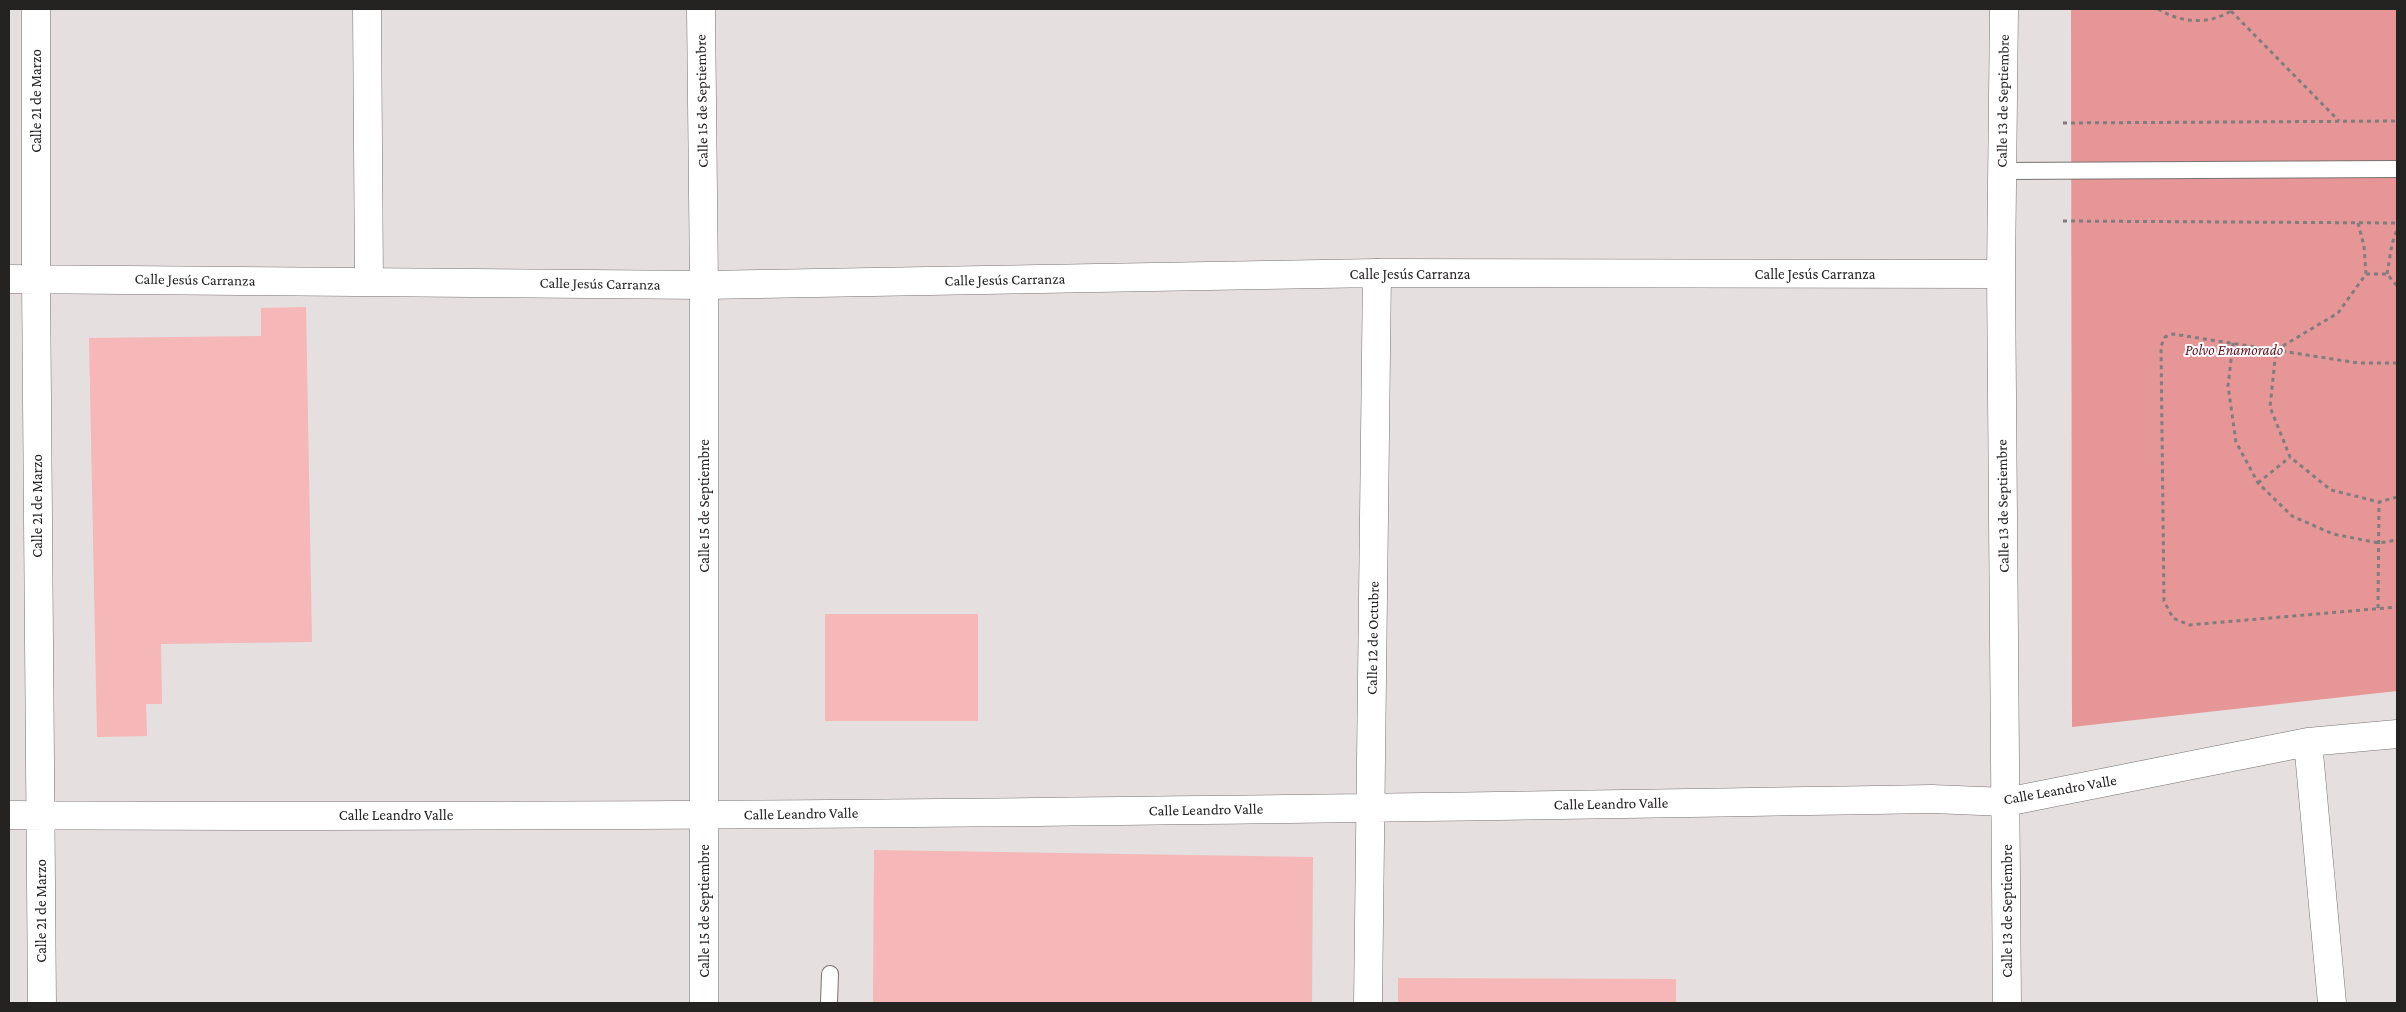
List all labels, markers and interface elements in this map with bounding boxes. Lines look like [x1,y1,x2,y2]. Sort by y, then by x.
street label: Calle 15 de Septiembre [692,34,712,168]
street label: Calle 13 de Septiembre [1993,34,2013,168]
street label: Calle 21 de Marzo [27,49,45,153]
street label: Calle Jesús Carranza [1350,265,1470,283]
street label: Calle Jesús Carranza [1755,265,1875,283]
street label: Calle Jesús Carranza [134,270,256,290]
street label: Calle Jesús Carranza [944,270,1066,290]
street label: Calle Jesús Carranza [539,274,661,294]
park label: Polvo Enamorado [2185,341,2283,359]
street label: Calle 15 de Septiembre [695,439,713,573]
street label: Calle 13 de Septiembre [1993,439,2013,573]
street label: Calle 21 de Marzo [28,454,46,558]
street label: Calle 12 de Octubre [1363,581,1383,695]
street label: Calle Leandro Valle [2002,771,2118,809]
street label: Calle Leandro Valle [1554,794,1668,814]
street label: Calle Leandro Valle [1149,800,1263,820]
street label: Calle Leandro Valle [744,804,858,824]
street label: Calle Leandro Valle [339,806,453,824]
street label: Calle 15 de Septiembre [695,844,713,978]
street label: Calle 13 de Septiembre [1998,844,2016,978]
street label: Calle 21 de Marzo [32,859,50,963]

